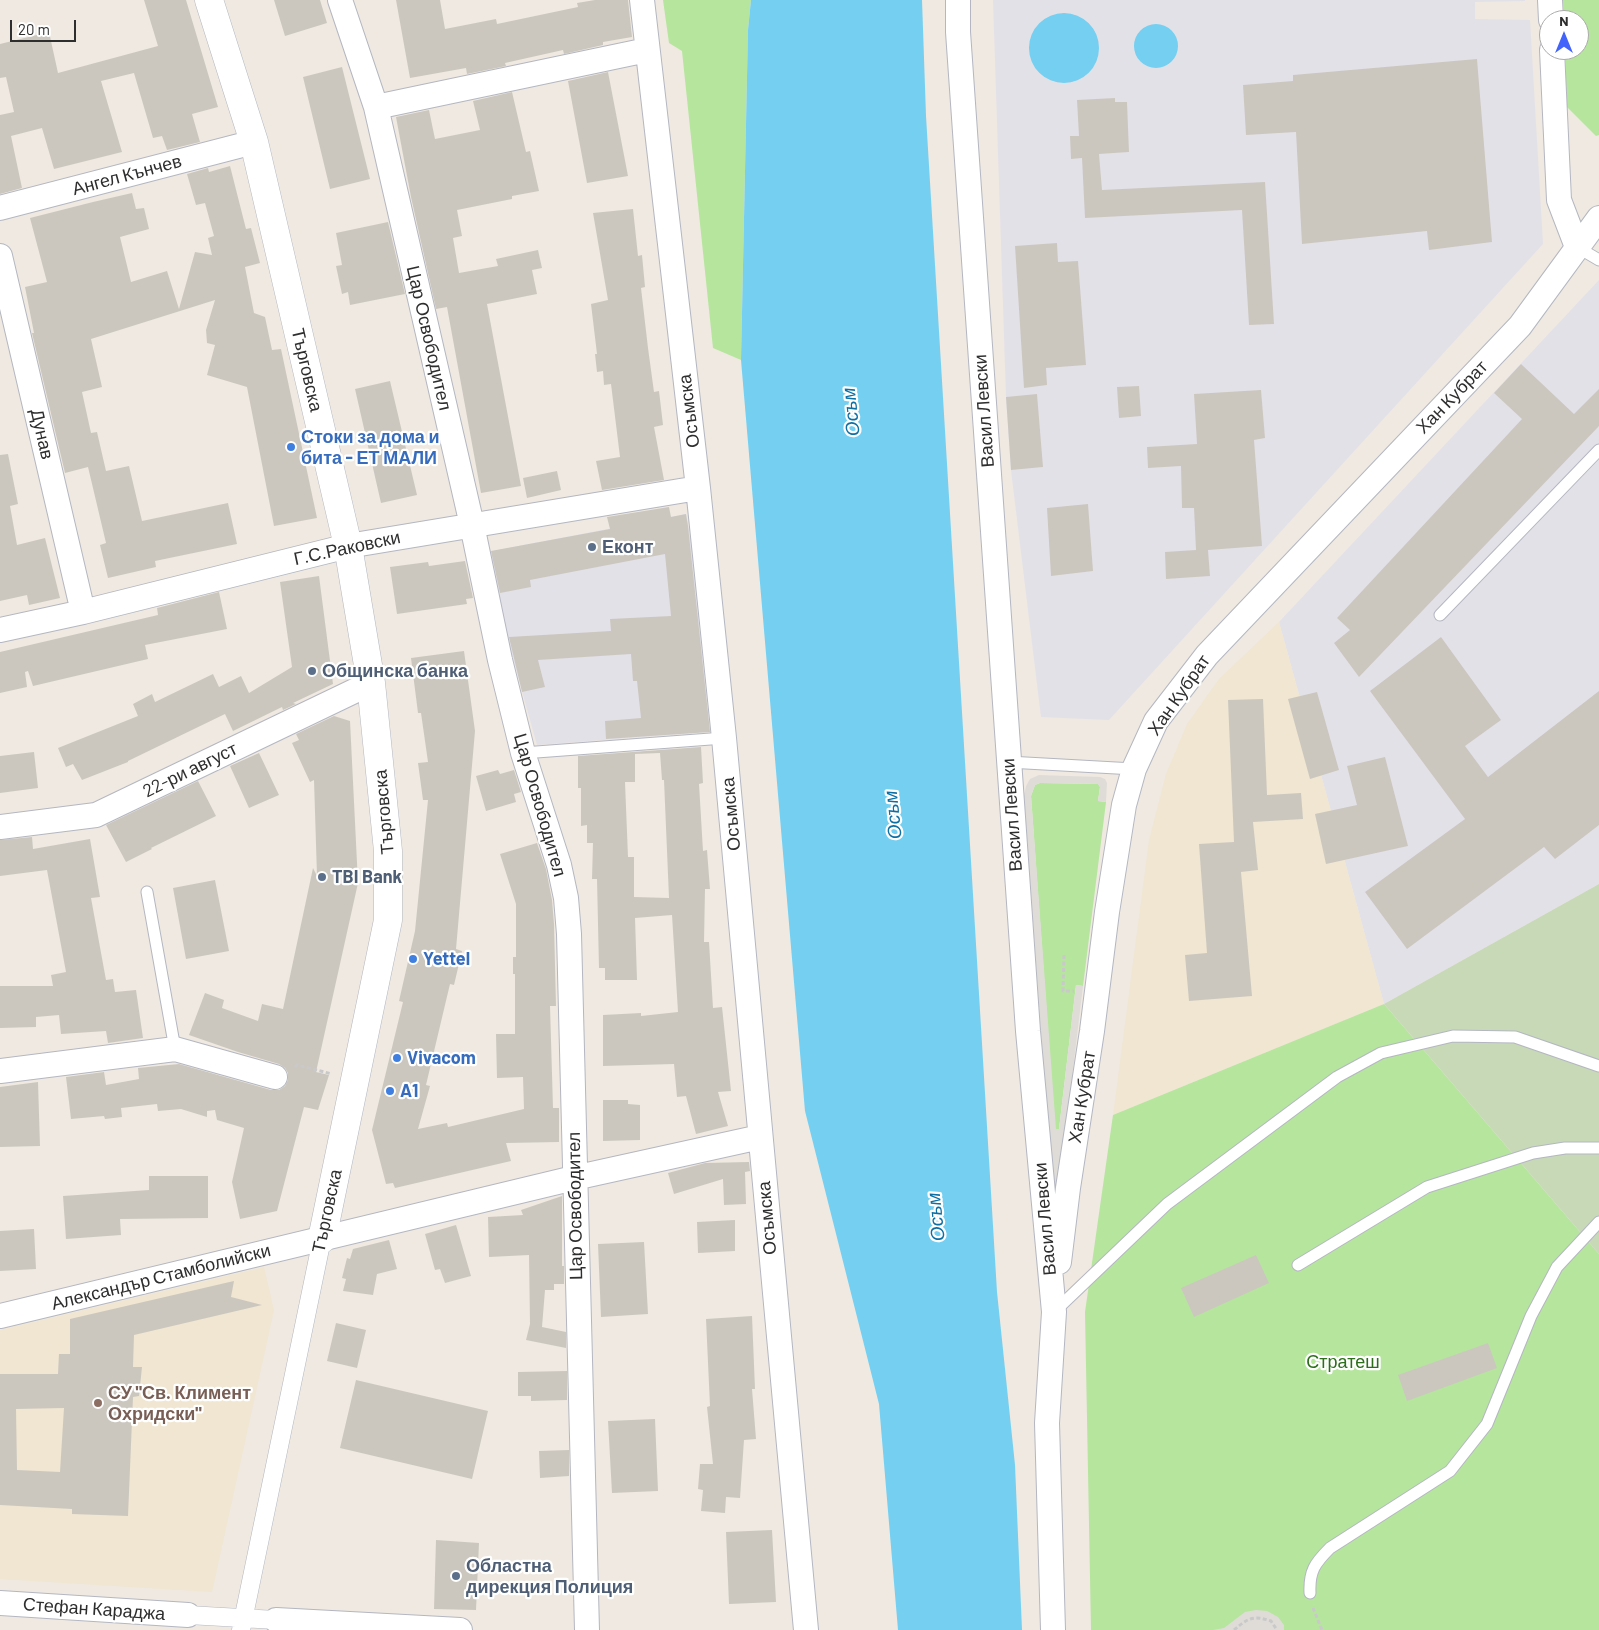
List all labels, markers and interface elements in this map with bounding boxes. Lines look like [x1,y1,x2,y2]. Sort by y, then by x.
scale bar [12,10,79,42]
north arrow [1539,10,1589,60]
text: N [1559,12,1569,29]
text: 20 m [18,20,50,38]
street label: Ангел Кънчев [70,150,184,200]
street label: Цар Освободител [402,263,456,413]
street label: Търговска [287,326,327,414]
street label: Васил Левски [969,354,999,468]
street label: Хан Кубрат [1412,356,1492,438]
street label: Осъмска [674,373,704,449]
water label: Осъм [837,387,865,437]
street label: Дунав [26,407,58,461]
place label: Стоки за дома и бита - ЕТ МАЛИ [301,426,440,468]
marker: Стоки за дома и бита - ЕТ МАЛИ [285,441,297,453]
street label: Г.С.Раковски [292,526,402,570]
place label: Еконт [602,536,653,558]
marker: Еконт [586,541,598,553]
street label: Хан Кубрат [1143,651,1215,739]
place label: Общинска банка [322,660,468,682]
marker: Общинска банка [306,665,318,677]
street label: Цар Освободител [509,731,571,879]
street label: 22-ри август [139,738,241,802]
street label: Васил Левски [997,758,1027,872]
street label: Търговска [370,769,398,855]
street label: Осъмска [717,776,745,852]
water label: Осъм [879,790,907,840]
place label: TBI Bank [332,866,402,888]
marker: TBI Bank [316,871,328,883]
place label: Yettel [423,948,470,970]
marker: Yettel [407,953,419,965]
place label: Vivacom [407,1047,476,1069]
street label: Хан Кубрат [1064,1049,1100,1145]
marker: Vivacom [391,1052,403,1064]
place label: A1 [400,1080,418,1102]
marker: A1 [384,1085,396,1097]
street label: Цар Освободител [563,1132,587,1280]
street label: Васил Левски [1029,1162,1061,1276]
street label: Търговска [308,1167,346,1255]
street label: Осъмска [753,1180,781,1256]
water label: Осъм [922,1192,950,1242]
street label: Александър Стамболийски [49,1239,273,1315]
park label: Стратеш [1306,1351,1380,1373]
place label: СУ "Св. Климент Охридски" [108,1382,251,1425]
marker: СУ "Св. Климент Охридски" [92,1397,104,1409]
place label: Областна дирекция Полиция [466,1555,633,1598]
marker: Областна дирекция Полиция [450,1570,462,1582]
street label: Стефан Караджа [22,1593,166,1625]

